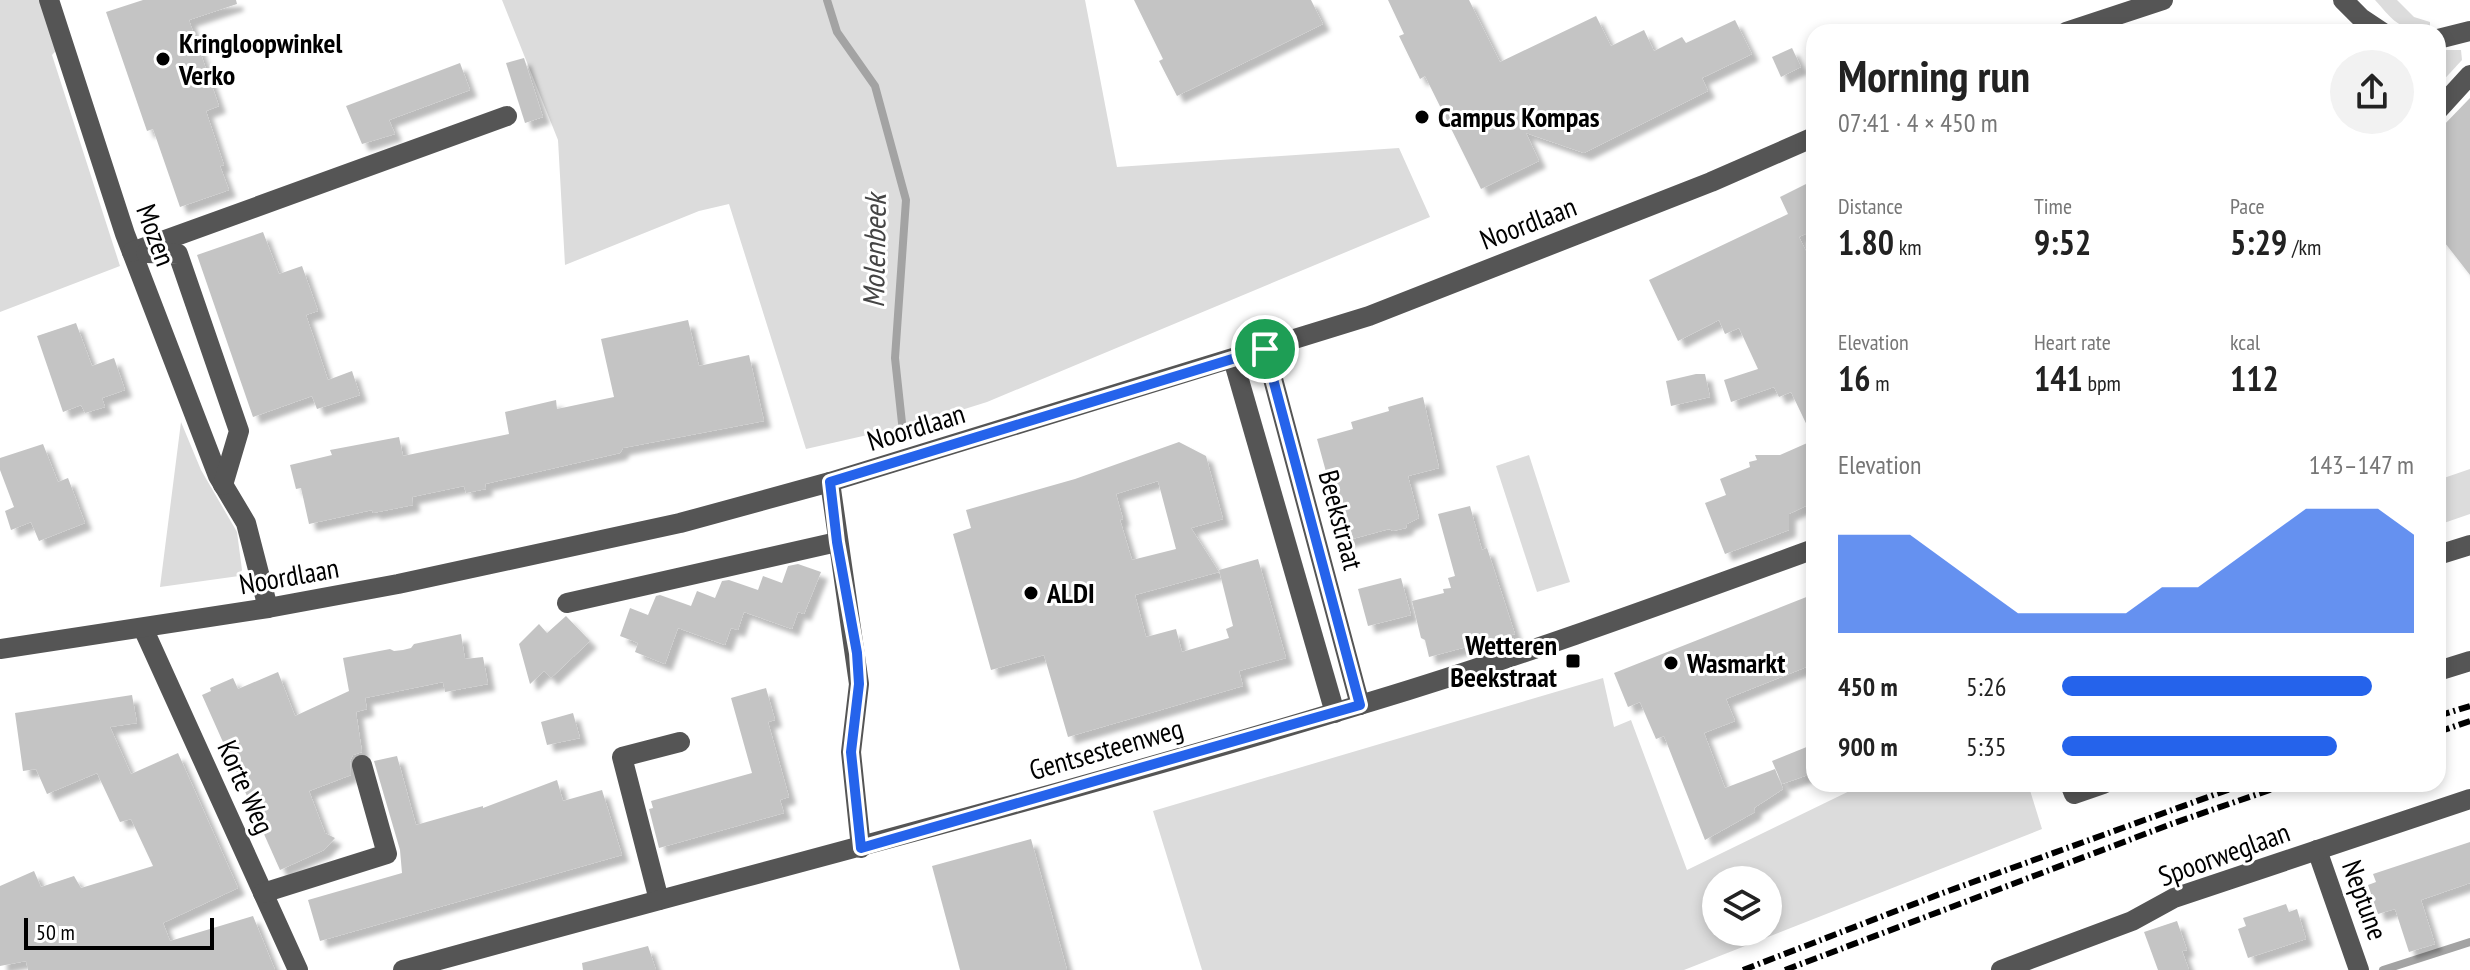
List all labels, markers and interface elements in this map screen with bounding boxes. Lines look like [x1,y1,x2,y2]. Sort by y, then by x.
place label: Kringloopwinkel Verko [178,24,342,93]
text: Morning run [1838,47,2030,104]
marker: Kringloopwinkel Verko [154,50,172,68]
button: share [2330,50,2414,134]
place label: Campus Kompas [1438,98,1600,135]
text: 07:41 · 4 × 450 m [1838,106,1998,139]
marker: Campus Kompas [1413,108,1431,126]
street label: Noordlaan [1474,187,1581,258]
water label: Molenbeek [853,190,894,308]
text: Distance [1838,192,1903,220]
text: Time [2034,192,2072,220]
text: Pace [2230,192,2265,220]
street label: Mozen [128,199,185,271]
text: 1.80 [1838,220,1894,264]
text: 9:52 [2034,220,2091,264]
text: 5:29 [2230,220,2287,264]
text: km [1894,233,1922,261]
text: /km [2287,233,2321,261]
pin [1231,315,1299,383]
icon: arrive [1243,327,1287,371]
text: Elevation [1838,328,1909,356]
text: Heart rate [2034,328,2111,356]
text: kcal [2230,328,2260,356]
text: 16 [1838,356,1871,400]
text: 141 [2034,356,2083,400]
text: 112 [2230,356,2279,400]
text: m [1871,369,1890,397]
text: bpm [2083,369,2121,397]
street label: Noordlaan [862,394,969,459]
text: Elevation [1838,448,1921,481]
text: 143–147 m [2309,448,2414,481]
street label: Beekstraat [1310,466,1373,574]
street label: Noordlaan [236,549,342,602]
place label: ALDI [1046,574,1095,611]
marker: ALDI [1022,584,1040,602]
place label: Wetteren Beekstraat [1450,626,1557,695]
place label: Wasmarkt [1686,644,1785,681]
marker: Wetteren Beekstraat [1564,652,1582,670]
marker: Wasmarkt [1662,654,1680,672]
text: 450 m [1838,670,1898,703]
text: 5:26 [1966,670,2006,703]
street label: Gentsesteenweg [1025,709,1187,788]
text: 900 m [1838,730,1898,763]
text: 5:35 [1966,730,2006,763]
street label: Korte Weg [209,734,283,840]
street label: Spoorweglaan [2153,813,2295,894]
street label: Neptune [2334,855,2397,945]
map controls [1702,866,1782,946]
button: layers [1702,866,1782,946]
scale bar [24,914,214,950]
text: 50 m [36,918,75,946]

